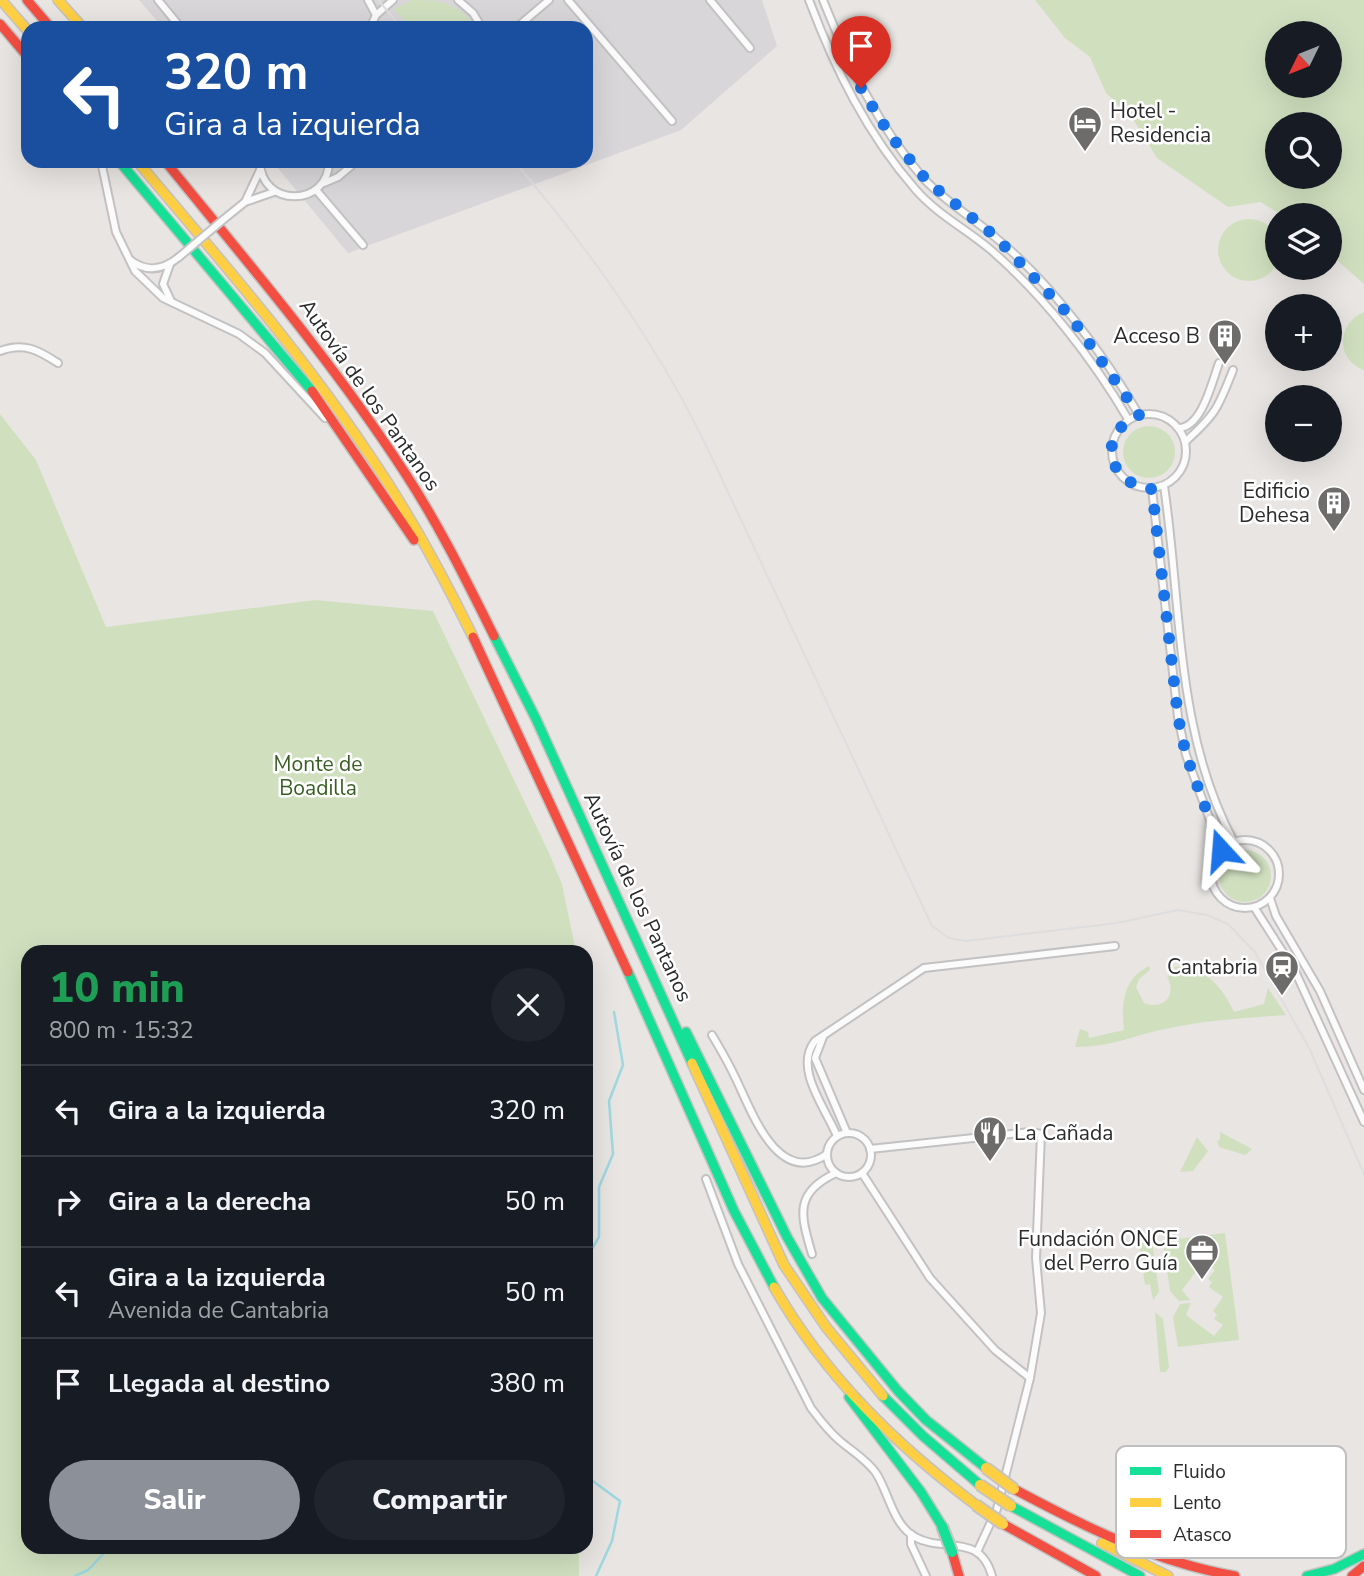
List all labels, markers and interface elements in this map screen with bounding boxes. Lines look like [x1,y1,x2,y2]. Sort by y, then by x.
pin [831,16,891,88]
north arrow [1265,21,1342,98]
map controls [1265,21,1342,462]
icon: arrive [842,27,880,65]
text: 320 m [164,39,308,106]
icon: left [49,49,140,140]
place label: Hotel - Residencia [1110,97,1211,149]
text: Gira a la izquierda [164,103,421,146]
hotel icon: Hotel - Residencia [1066,104,1104,153]
button: search [1265,112,1342,189]
button: layers [1265,203,1342,280]
street label: Autovía de los Pantanos [293,294,447,496]
button: + [1265,294,1342,371]
building icon: Acceso B [1206,317,1244,366]
place label: Acceso B [1113,322,1200,350]
button: − [1265,385,1342,462]
place label: Edificio Dehesa [1239,477,1310,529]
building icon: Edificio Dehesa [1315,484,1353,533]
park label: Monte de Boadilla [274,750,362,802]
street label: Autovía de los Pantanos [577,788,699,1006]
position arrow [1184,813,1258,887]
station icon: Cantabria [1263,948,1301,997]
place label: Cantabria [1167,953,1258,981]
text: 10 min [49,960,185,1017]
button: close [491,968,565,1042]
text: 800 m · 15:32 [49,1015,194,1046]
icon: left [49,1092,87,1130]
text: Gira a la izquierda [108,1093,326,1128]
text: 320 m [489,1093,565,1128]
restaurant icon: La Cañada [971,1114,1009,1163]
place label: La Cañada [1014,1119,1113,1147]
icon: right [49,1183,87,1221]
text: Gira a la derecha [108,1184,311,1219]
text: 50 m [505,1184,565,1219]
place label: Fundación ONCE del Perro Guía [1018,1225,1178,1277]
office icon: Fundación ONCE del Perro Guía [1183,1232,1221,1281]
text: Gira a la izquierda [108,1260,326,1295]
icon: left [49,1274,87,1312]
text: 50 m [505,1275,565,1310]
text: Avenida de Cantabria [108,1295,329,1326]
icon: arrive [49,1365,87,1403]
text: Llegada al destino [108,1366,330,1401]
text: 380 m [489,1366,565,1401]
legend [1116,1446,1346,1558]
text: Fluido [1173,1459,1226,1485]
button: Salir [49,1460,300,1540]
button: Compartir [314,1460,565,1540]
text: Lento [1173,1490,1221,1516]
text: Atasco [1173,1522,1232,1548]

